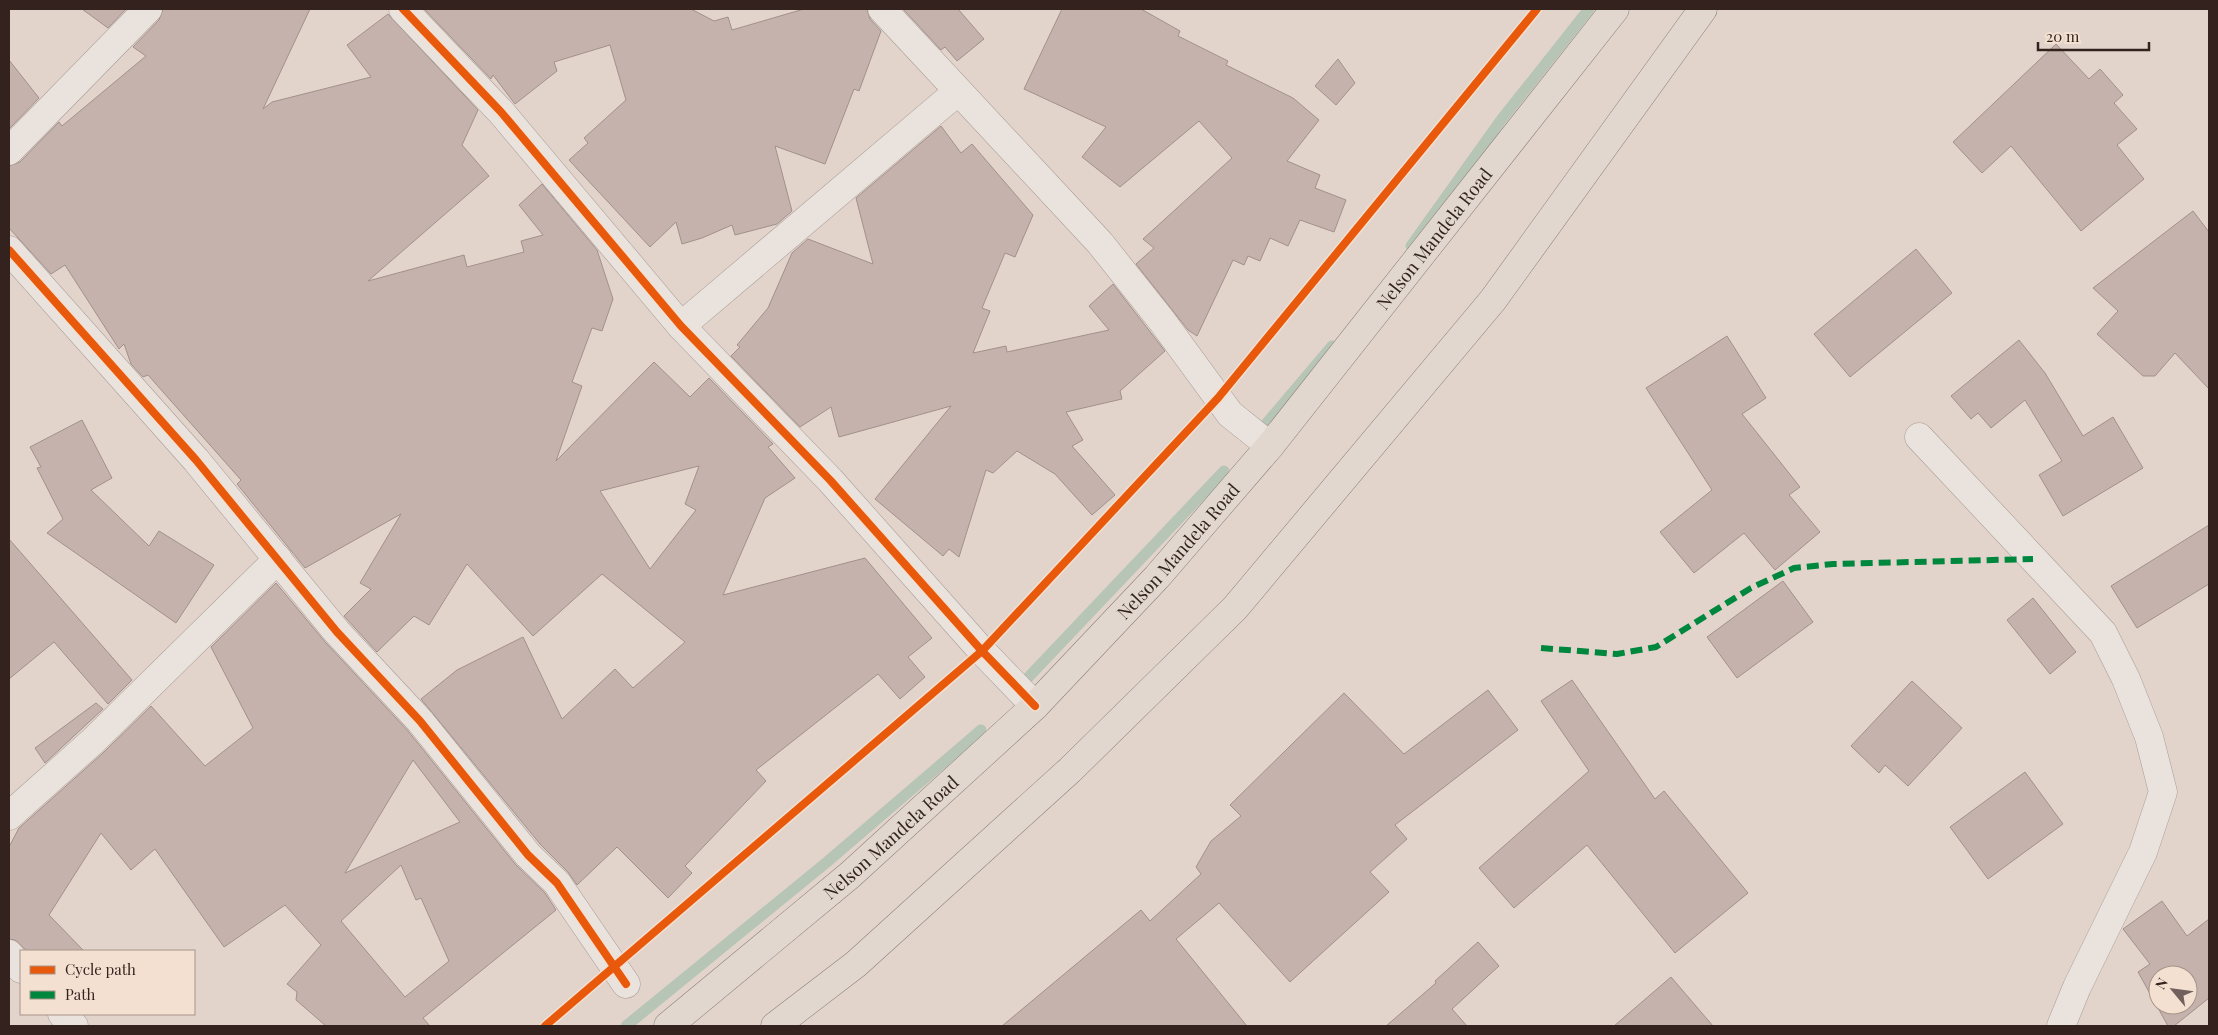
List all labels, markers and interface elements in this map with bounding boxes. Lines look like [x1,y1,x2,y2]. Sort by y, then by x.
scale bar [2038,20,2149,52]
text: 20 m [2046,26,2080,46]
street label: Nelson Mandela Road [1370,162,1498,314]
street label: Nelson Mandela Road [1111,478,1245,624]
street label: Nelson Mandela Road [818,770,964,904]
legend [20,950,195,1015]
text: Cycle path [65,959,136,979]
north arrow [2148,965,2198,1015]
text: N [2150,974,2172,992]
text: Path [65,984,95,1004]

